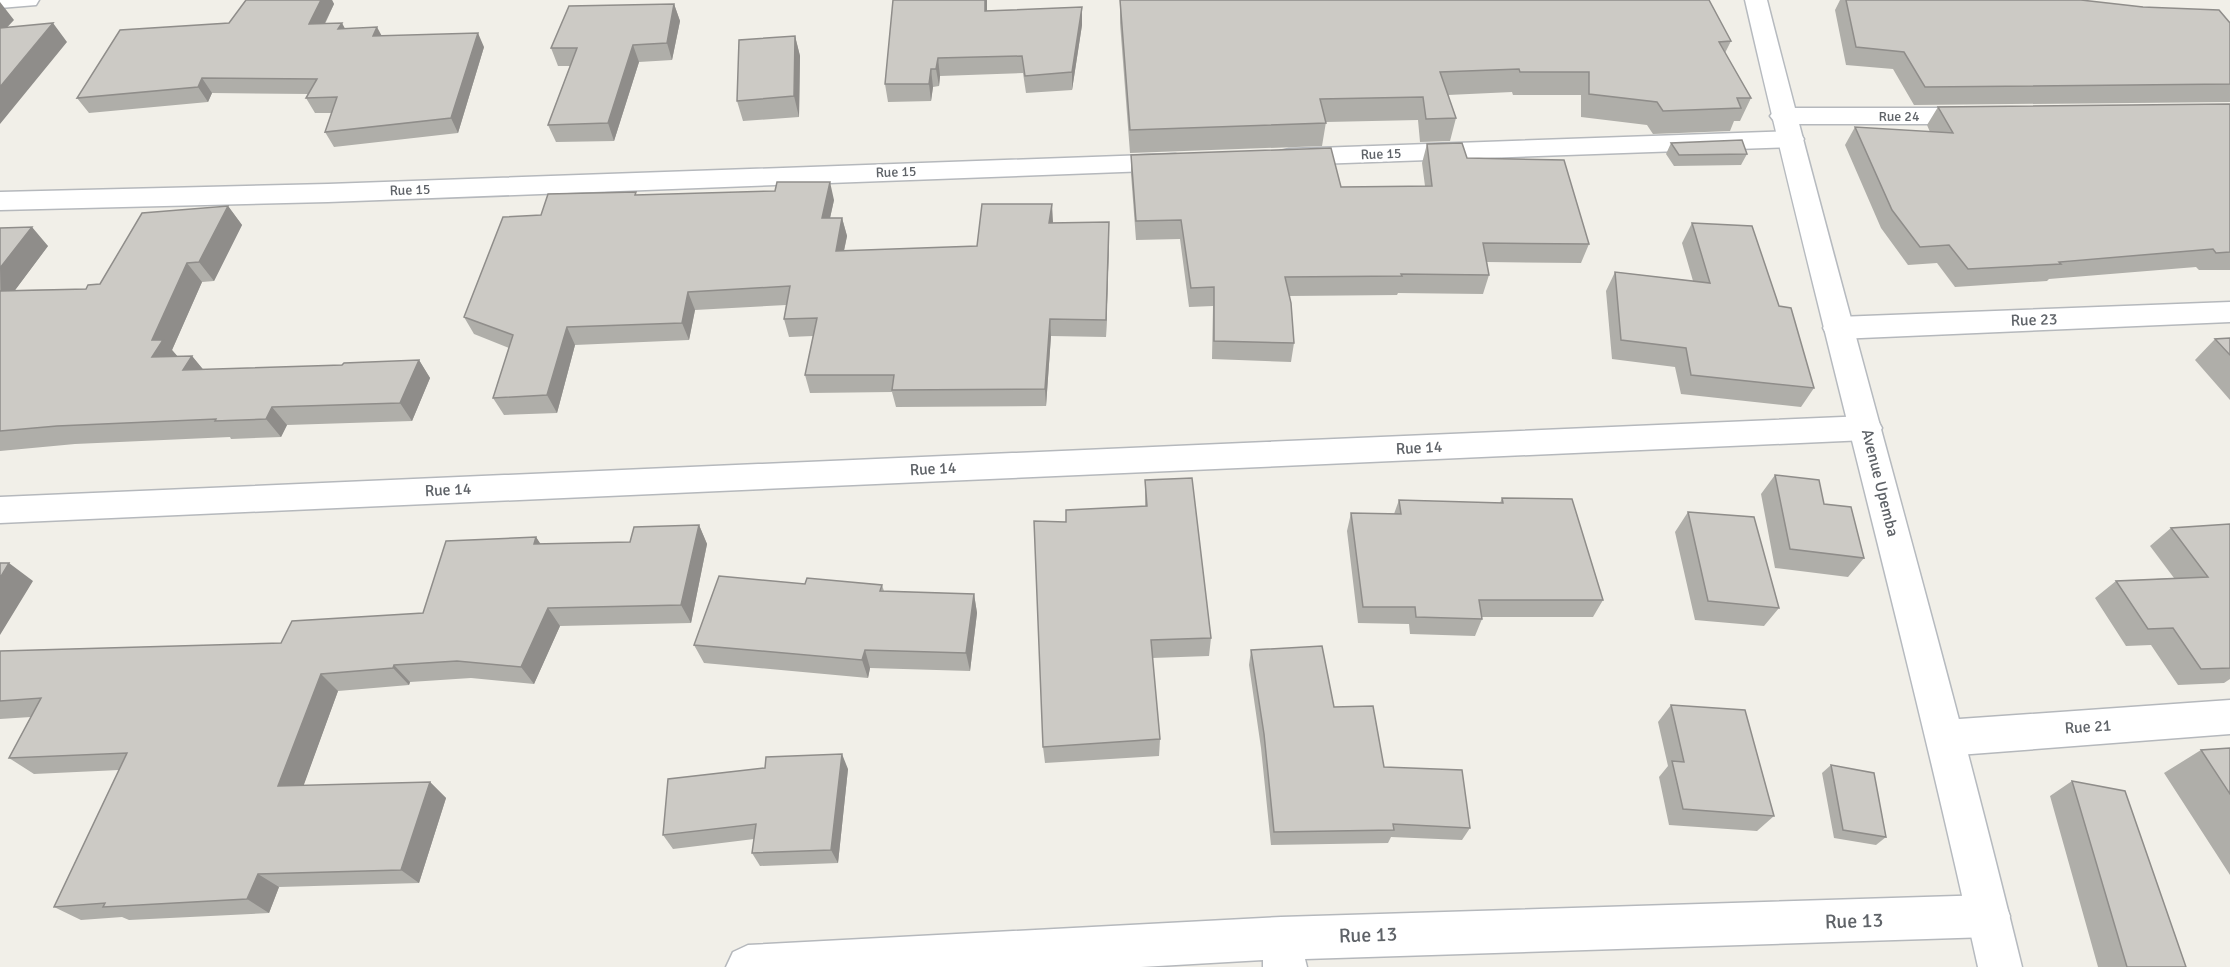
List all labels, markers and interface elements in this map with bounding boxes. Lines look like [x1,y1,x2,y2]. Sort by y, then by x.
street label: Rue 24 [1879,108,1920,125]
street label: Rue 15 [1360,145,1402,163]
street label: Rue 15 [875,163,917,181]
street label: Rue 15 [389,181,431,199]
street label: Rue 23 [2010,309,2058,331]
street label: Avenue Upemba [1857,427,1903,539]
street label: Rue 14 [1395,437,1443,459]
street label: Rue 14 [909,458,957,480]
street label: Rue 14 [424,479,472,501]
street label: Rue 21 [2064,715,2112,739]
street label: Rue 13 [1824,907,1884,935]
street label: Rue 13 [1338,921,1398,949]

